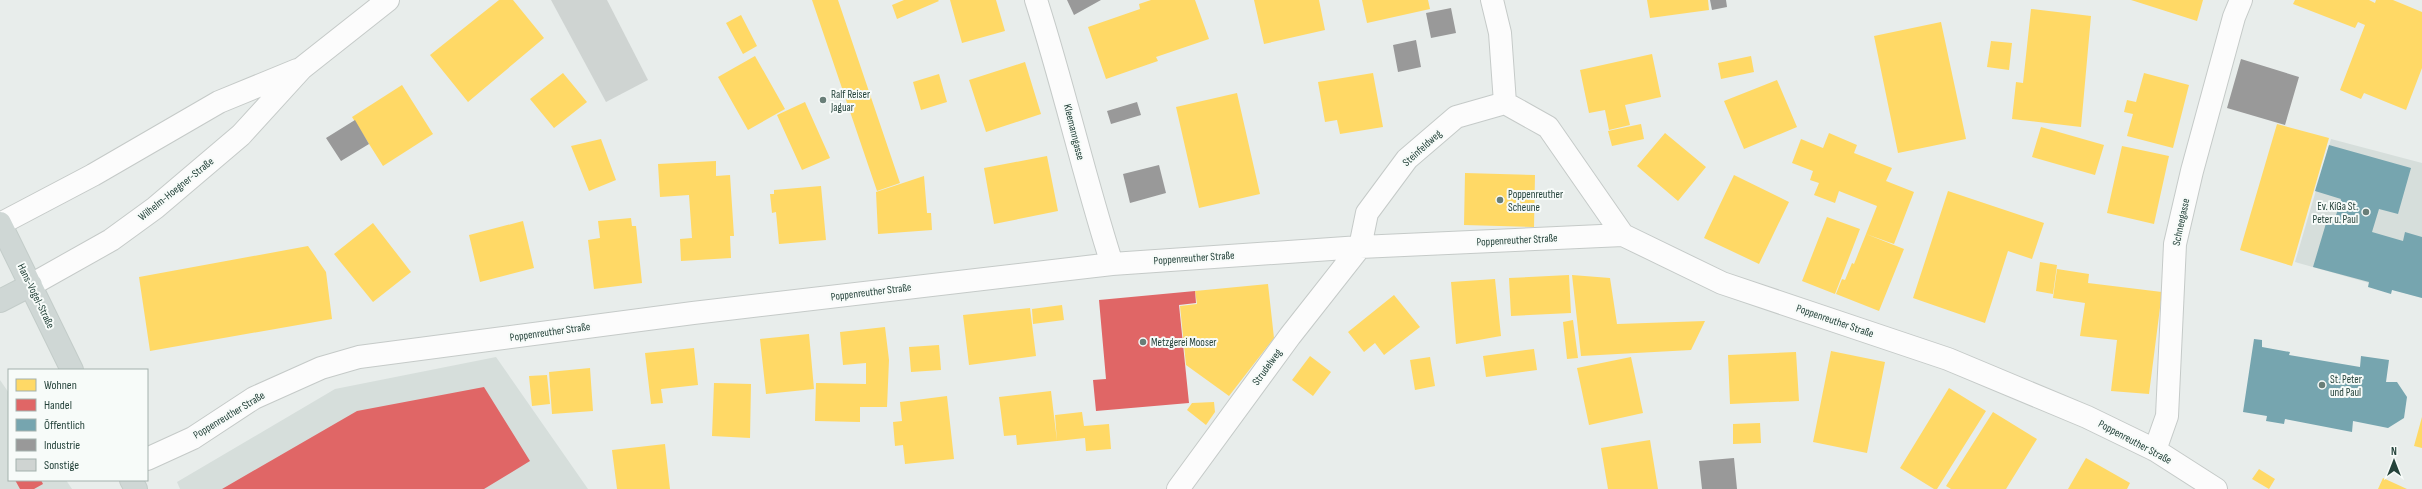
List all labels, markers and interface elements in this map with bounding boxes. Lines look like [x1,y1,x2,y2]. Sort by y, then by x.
place label: Ralf Reiser Jaguar [830,88,870,114]
marker: Ralf Reiser Jaguar [818,95,828,105]
street label: Kleemanngasse [1061,103,1087,161]
street label: Steinfeldweg [1400,127,1445,169]
street label: Wilhelm-Hoegner-Straße [136,155,216,223]
place label: Poppenreuther Scheune [1508,188,1563,214]
marker: Poppenreuther Scheune [1495,195,1505,205]
street label: Schneegasse [2170,197,2192,247]
place label: Ev. KiGa St. Peter u. Paul [2313,200,2358,226]
marker: Ev. KiGa St. Peter u. Paul [2361,207,2371,217]
street label: Poppenreuther Straße [1476,231,1558,249]
street label: Poppenreuther Straße [1153,249,1235,267]
street label: Hans-Vogel-Straße [15,261,57,331]
street label: Poppenreuther Straße [830,281,912,303]
street label: Poppenreuther Straße [1795,302,1875,340]
street label: Poppenreuther Straße [509,320,591,344]
place label: Metzgerei Mooser [1151,336,1216,349]
marker: Metzgerei Mooser [1138,337,1148,347]
street label: Strudelweg [1249,346,1285,388]
legend [8,369,148,481]
place label: St. Peter und Paul [2330,373,2362,399]
text: Wohnen [44,378,77,393]
marker: St. Peter und Paul [2317,380,2327,390]
street label: Poppenreuther Straße [191,389,267,441]
text: Handel [44,398,72,413]
street label: Poppenreuther Straße [2096,417,2174,467]
text: Öffentlich [44,418,85,433]
text: Industrie [44,438,80,453]
north arrow [2374,441,2414,481]
text: N [2391,445,2397,458]
text: Sonstige [44,458,79,473]

